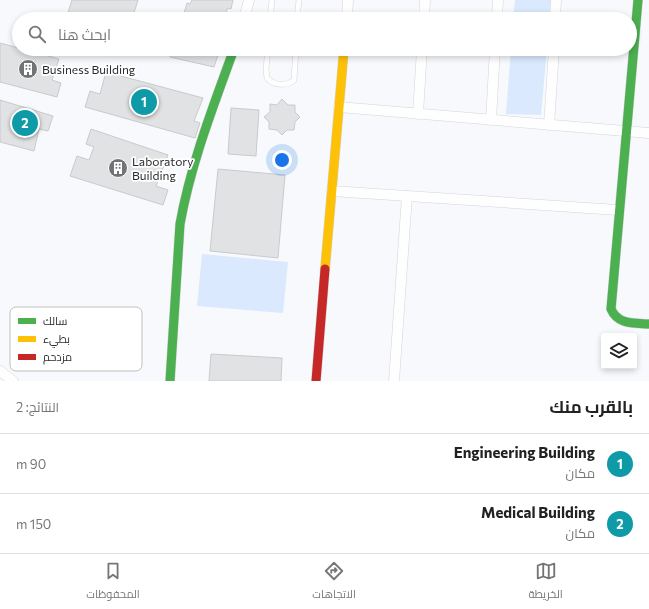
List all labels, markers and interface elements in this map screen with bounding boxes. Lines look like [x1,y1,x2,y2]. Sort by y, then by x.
search box [12,12,637,56]
icon: search [26,23,48,45]
text: ابحث هنا [58,25,111,43]
building icon: Business Building [17,58,39,80]
place label: Business Building [42,62,136,76]
pin: 1 [131,87,157,117]
pin: 2 [12,108,38,138]
your location [272,150,292,170]
place label: Laboratory Building [132,154,193,182]
building icon: Laboratory Building [107,157,129,179]
legend [10,307,142,371]
text: سالك [43,314,67,327]
text: بطيء [43,332,70,348]
map controls [601,333,637,369]
button: layers [601,333,637,369]
text: مزدحم [43,350,72,365]
text: بالقرب منك [550,396,633,417]
text: النتائج: 2 [16,399,59,415]
text: Engineering Building [454,443,595,461]
text: 90 m [16,456,46,472]
text: 1 [617,456,623,472]
text: مكان [566,465,595,481]
text: Medical Building [481,503,595,521]
text: 150 m [16,516,51,532]
text: 2 [616,516,624,532]
text: مكان [566,525,595,541]
tab: المحفوظات [86,560,140,604]
tab: الاتجاهات [312,560,356,604]
tab: الخريطة [528,560,563,604]

